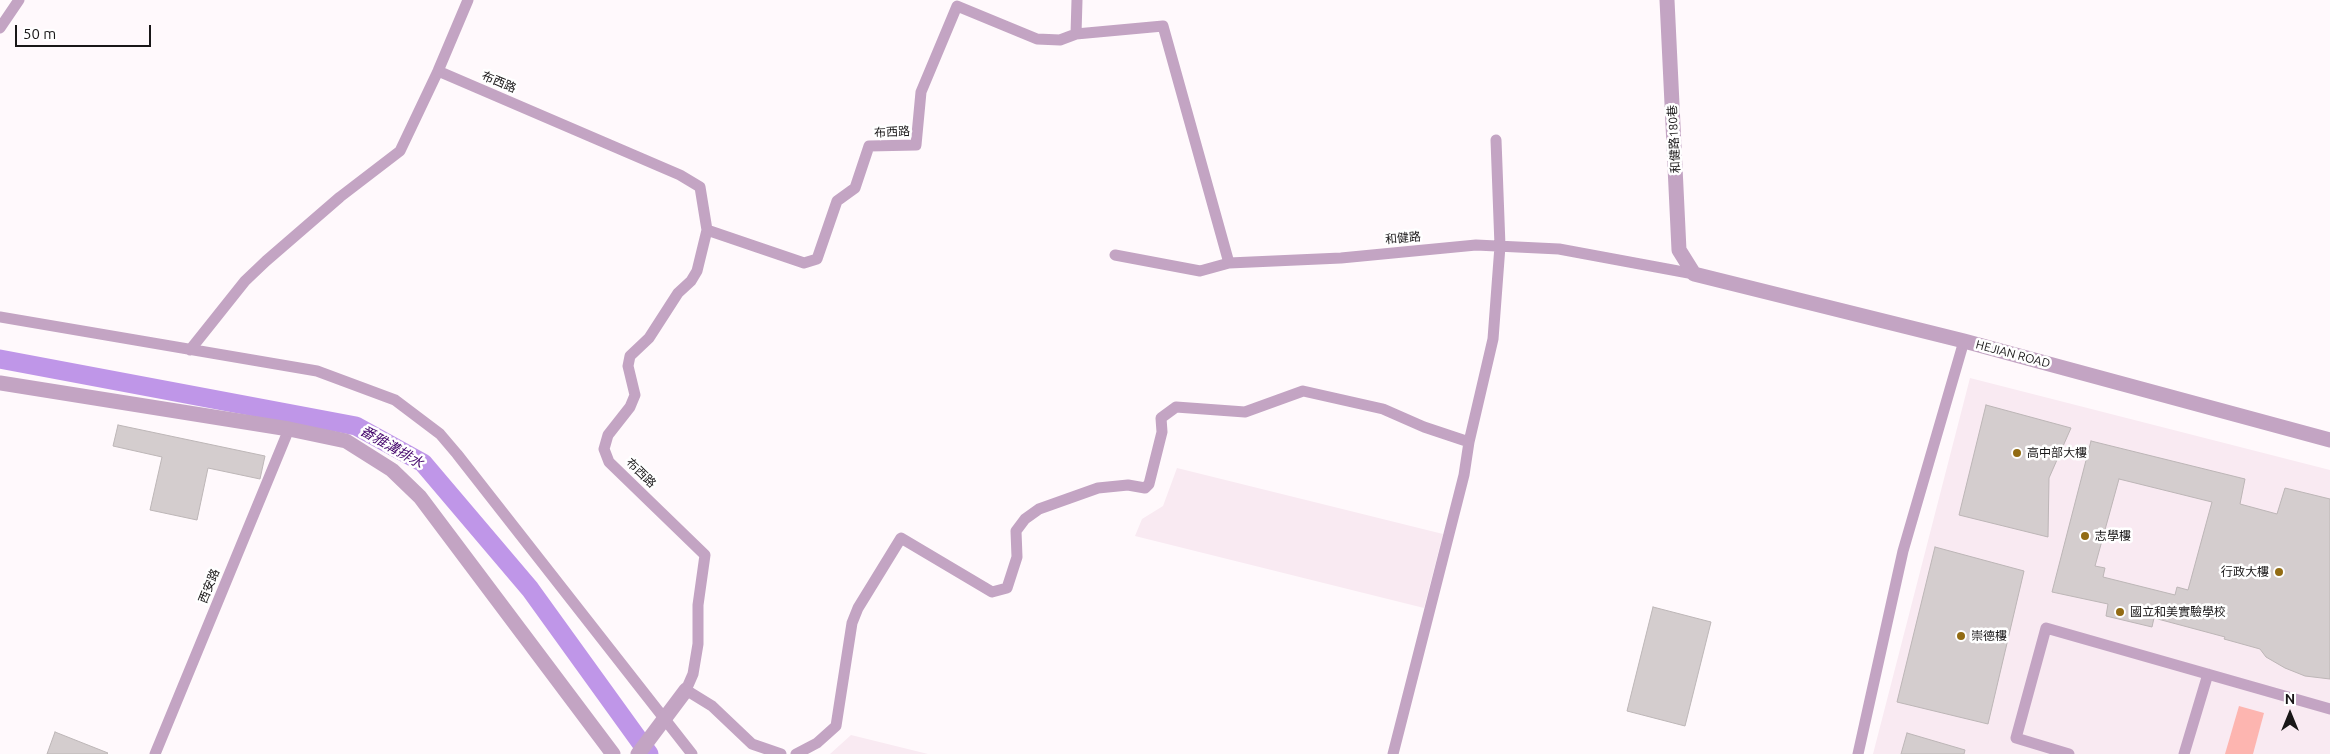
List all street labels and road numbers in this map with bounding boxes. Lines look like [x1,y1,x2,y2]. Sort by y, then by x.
street label: 布西路 [480,68,518,96]
street label: 和健路180巷 [1665,105,1683,173]
street label: 布西路 [874,124,910,140]
street label: 和健路 [1384,229,1422,247]
street label: HEJIAN ROAD [1974,337,2052,371]
street label: 布西路 [623,455,659,491]
street label: 西安路 [196,567,222,605]

